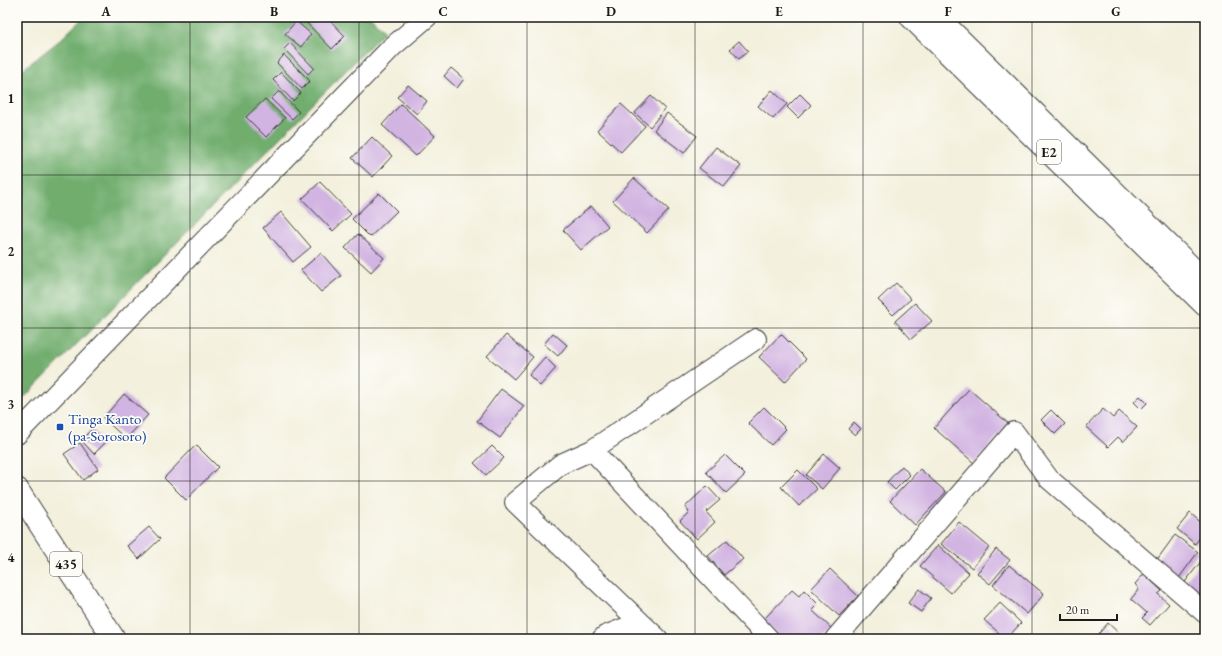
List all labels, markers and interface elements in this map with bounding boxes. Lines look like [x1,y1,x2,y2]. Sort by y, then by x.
text: A [100,3,111,20]
text: B [270,3,278,20]
text: C [438,3,448,20]
text: D [606,3,616,20]
text: E [775,3,783,20]
text: F [944,3,952,20]
text: G [1111,3,1121,20]
text: 1 [8,90,15,107]
road number: E2 [1037,140,1061,164]
text: 2 [8,243,15,260]
text: 3 [8,396,15,413]
place label: Tinga Kanto (pa-Sorosoro) [68,409,147,445]
marker: Tinga Kanto (pa-Sorosoro) [55,422,65,432]
text: 4 [8,549,15,566]
road number: 435 [50,552,82,576]
scale bar [1060,596,1117,622]
text: 20 m [1066,602,1090,618]

